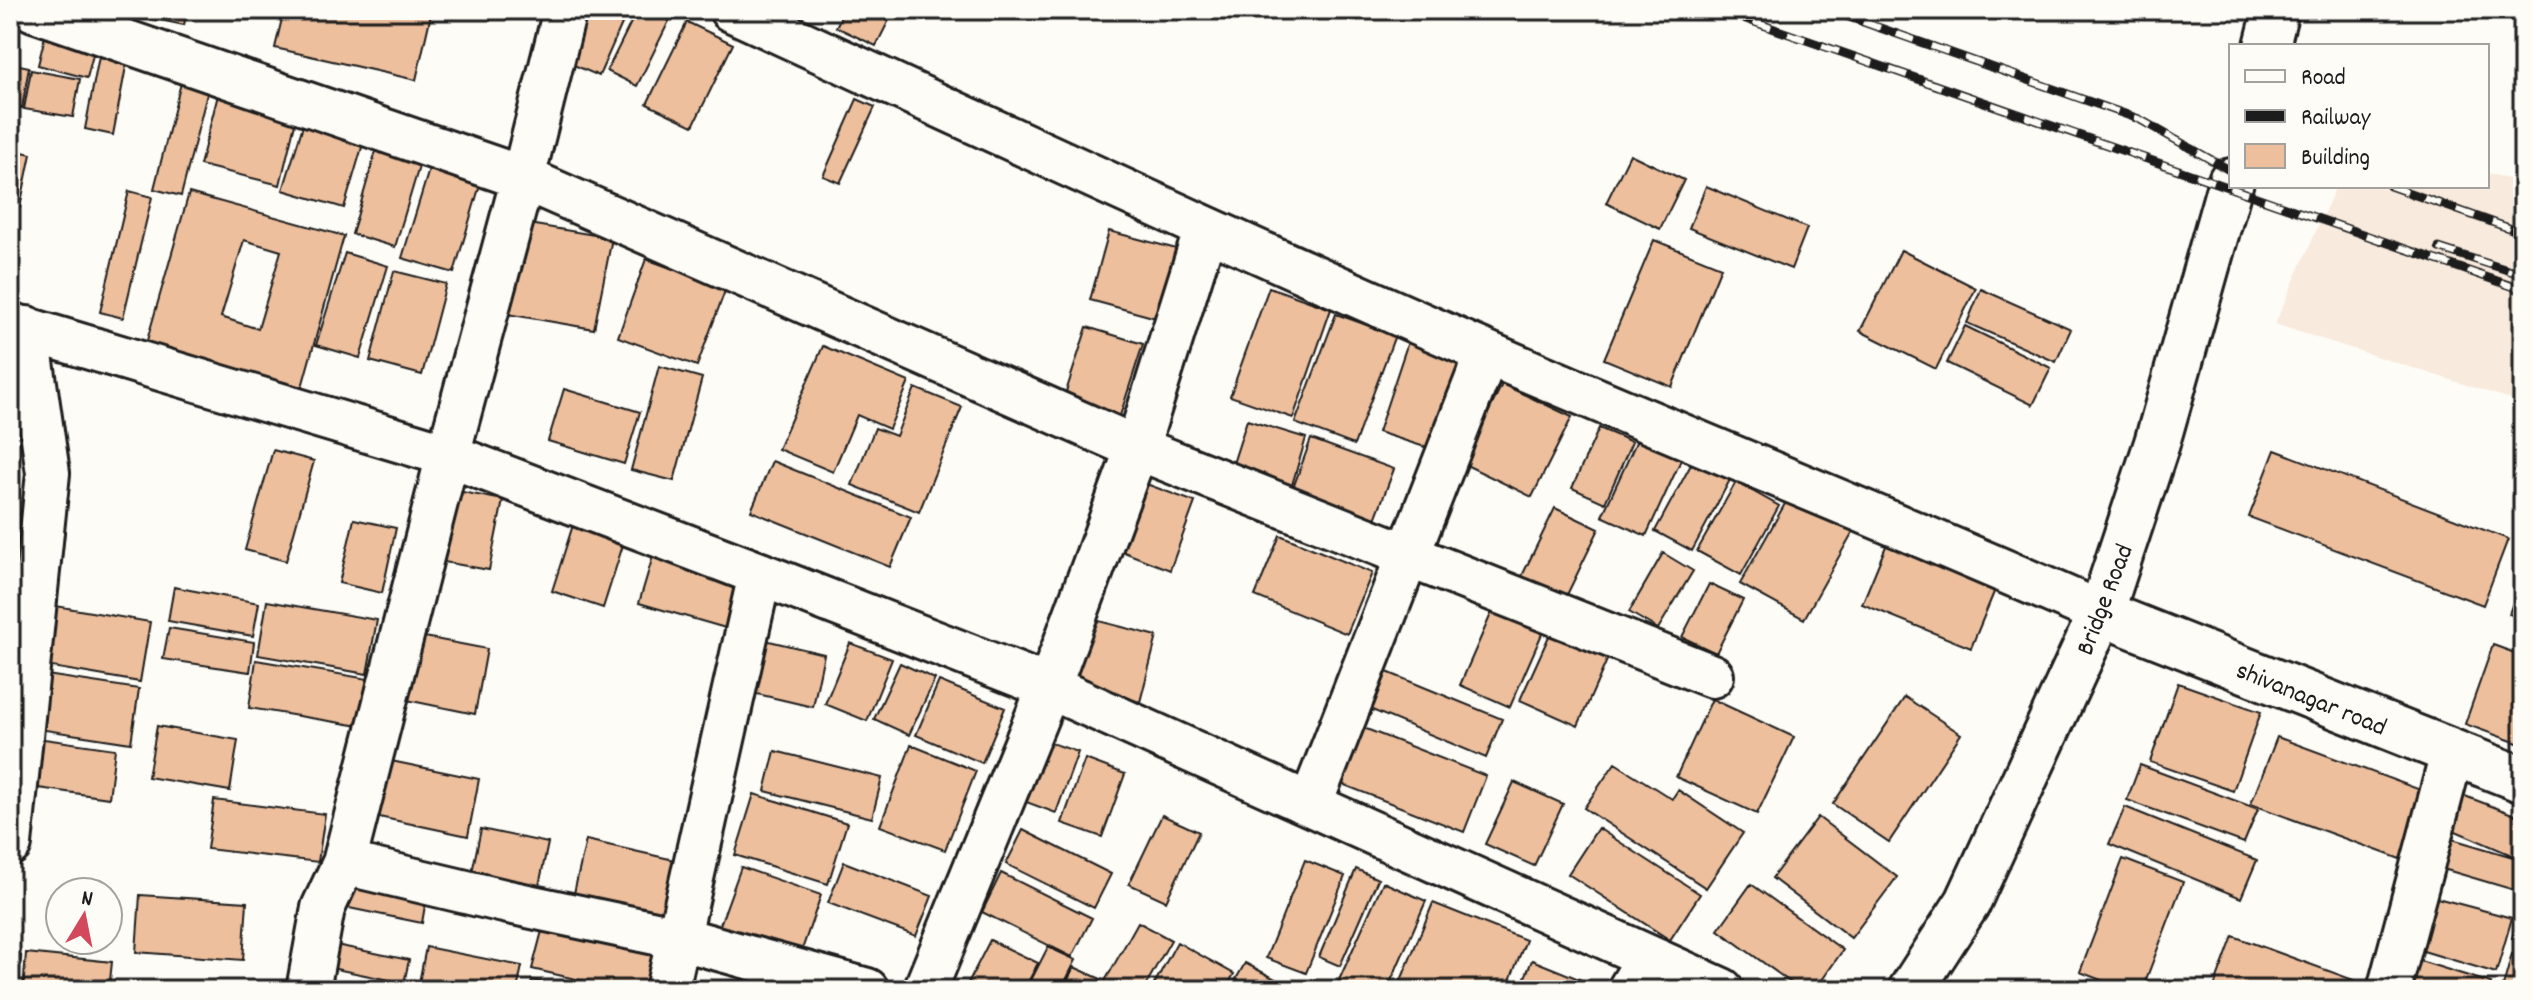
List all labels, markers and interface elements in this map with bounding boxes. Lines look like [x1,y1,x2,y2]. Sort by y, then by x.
legend [2229,44,2489,188]
text: Road [2301,62,2346,96]
text: Railway [2301,102,2372,136]
text: Building [2301,142,2370,176]
street label: Bridge Road [2068,539,2144,661]
street label: shivanagar road [2230,653,2392,747]
north arrow [44,876,124,956]
text: N [79,884,95,916]

